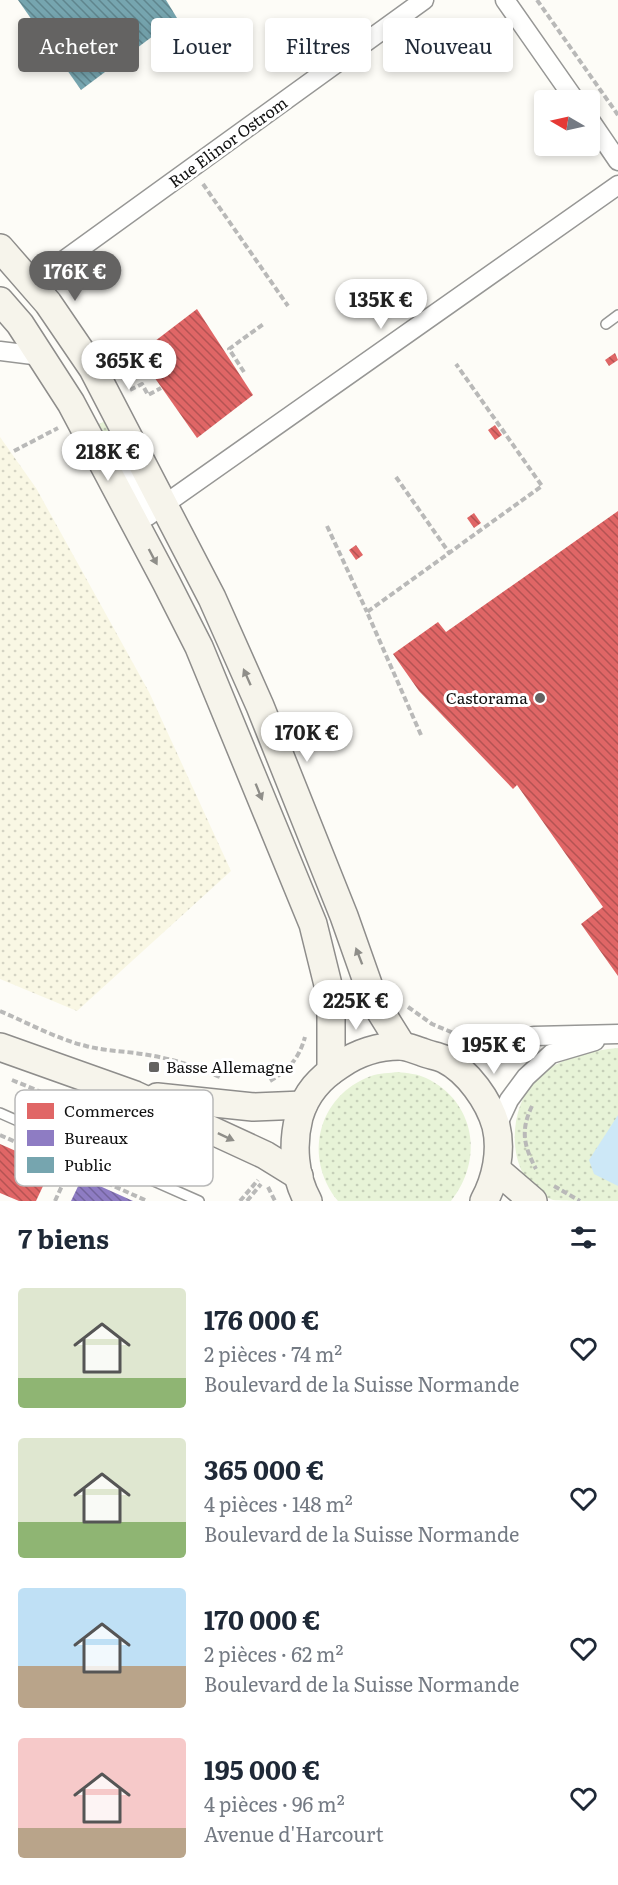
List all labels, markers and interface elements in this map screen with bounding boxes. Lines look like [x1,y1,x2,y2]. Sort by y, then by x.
chip: Acheter [18,18,139,72]
chip: Louer [151,18,253,72]
chip: Filtres [265,18,371,72]
chip: Nouveau [383,18,513,72]
street label: Rue Elinor Ostrom [163,90,292,192]
north arrow [534,90,600,156]
map controls [534,90,600,156]
pin: 176K € [26,251,124,302]
text: 176K € [43,255,107,285]
pin: 135K € [332,279,430,330]
text: 135K € [349,283,413,313]
pin: 365K € [80,340,178,391]
text: 365K € [95,344,163,374]
pin: 218K € [59,431,157,482]
text: 218K € [76,435,140,465]
one-way arrow [148,549,158,566]
one-way arrow [242,668,252,686]
place label: Castorama [446,685,528,709]
marker: Castorama [533,691,547,705]
pin: 170K € [258,712,356,763]
text: 170K € [275,716,339,746]
one-way arrow [255,783,264,801]
one-way arrow [353,947,363,965]
pin: 225K € [307,980,405,1031]
text: 225K € [323,984,389,1014]
pin: 195K € [445,1024,543,1075]
text: 195K € [462,1028,526,1058]
place label: Basse Allemagne [166,1054,293,1078]
marker: Basse Allemagne [147,1060,161,1074]
legend [15,1090,213,1186]
text: Commerces [64,1098,154,1122]
text: Bureaux [64,1125,129,1149]
one-way arrow [217,1133,234,1142]
text: Public [64,1152,112,1176]
text: 7 biens [18,1218,109,1257]
icon: filters [567,1221,600,1254]
text: 176 000 € [204,1299,320,1338]
icon: home [66,1312,138,1384]
icon: heart [567,1332,600,1365]
text: 2 pièces · 74 m² [204,1338,342,1368]
text: Boulevard de la Suisse Normande [204,1368,519,1398]
text: 365 000 € [204,1449,324,1488]
icon: home [66,1462,138,1534]
icon: heart [567,1482,600,1515]
text: 4 pièces · 148 m² [204,1488,353,1518]
text: Boulevard de la Suisse Normande [204,1518,519,1548]
text: 170 000 € [204,1599,321,1638]
icon: home [66,1612,138,1684]
icon: heart [567,1632,600,1665]
text: 2 pièces · 62 m² [204,1638,343,1668]
text: Boulevard de la Suisse Normande [204,1668,519,1698]
text: 195 000 € [204,1749,320,1788]
icon: home [66,1762,138,1834]
icon: heart [567,1782,600,1815]
text: 4 pièces · 96 m² [204,1788,345,1818]
text: Avenue d'Harcourt [204,1818,384,1848]

